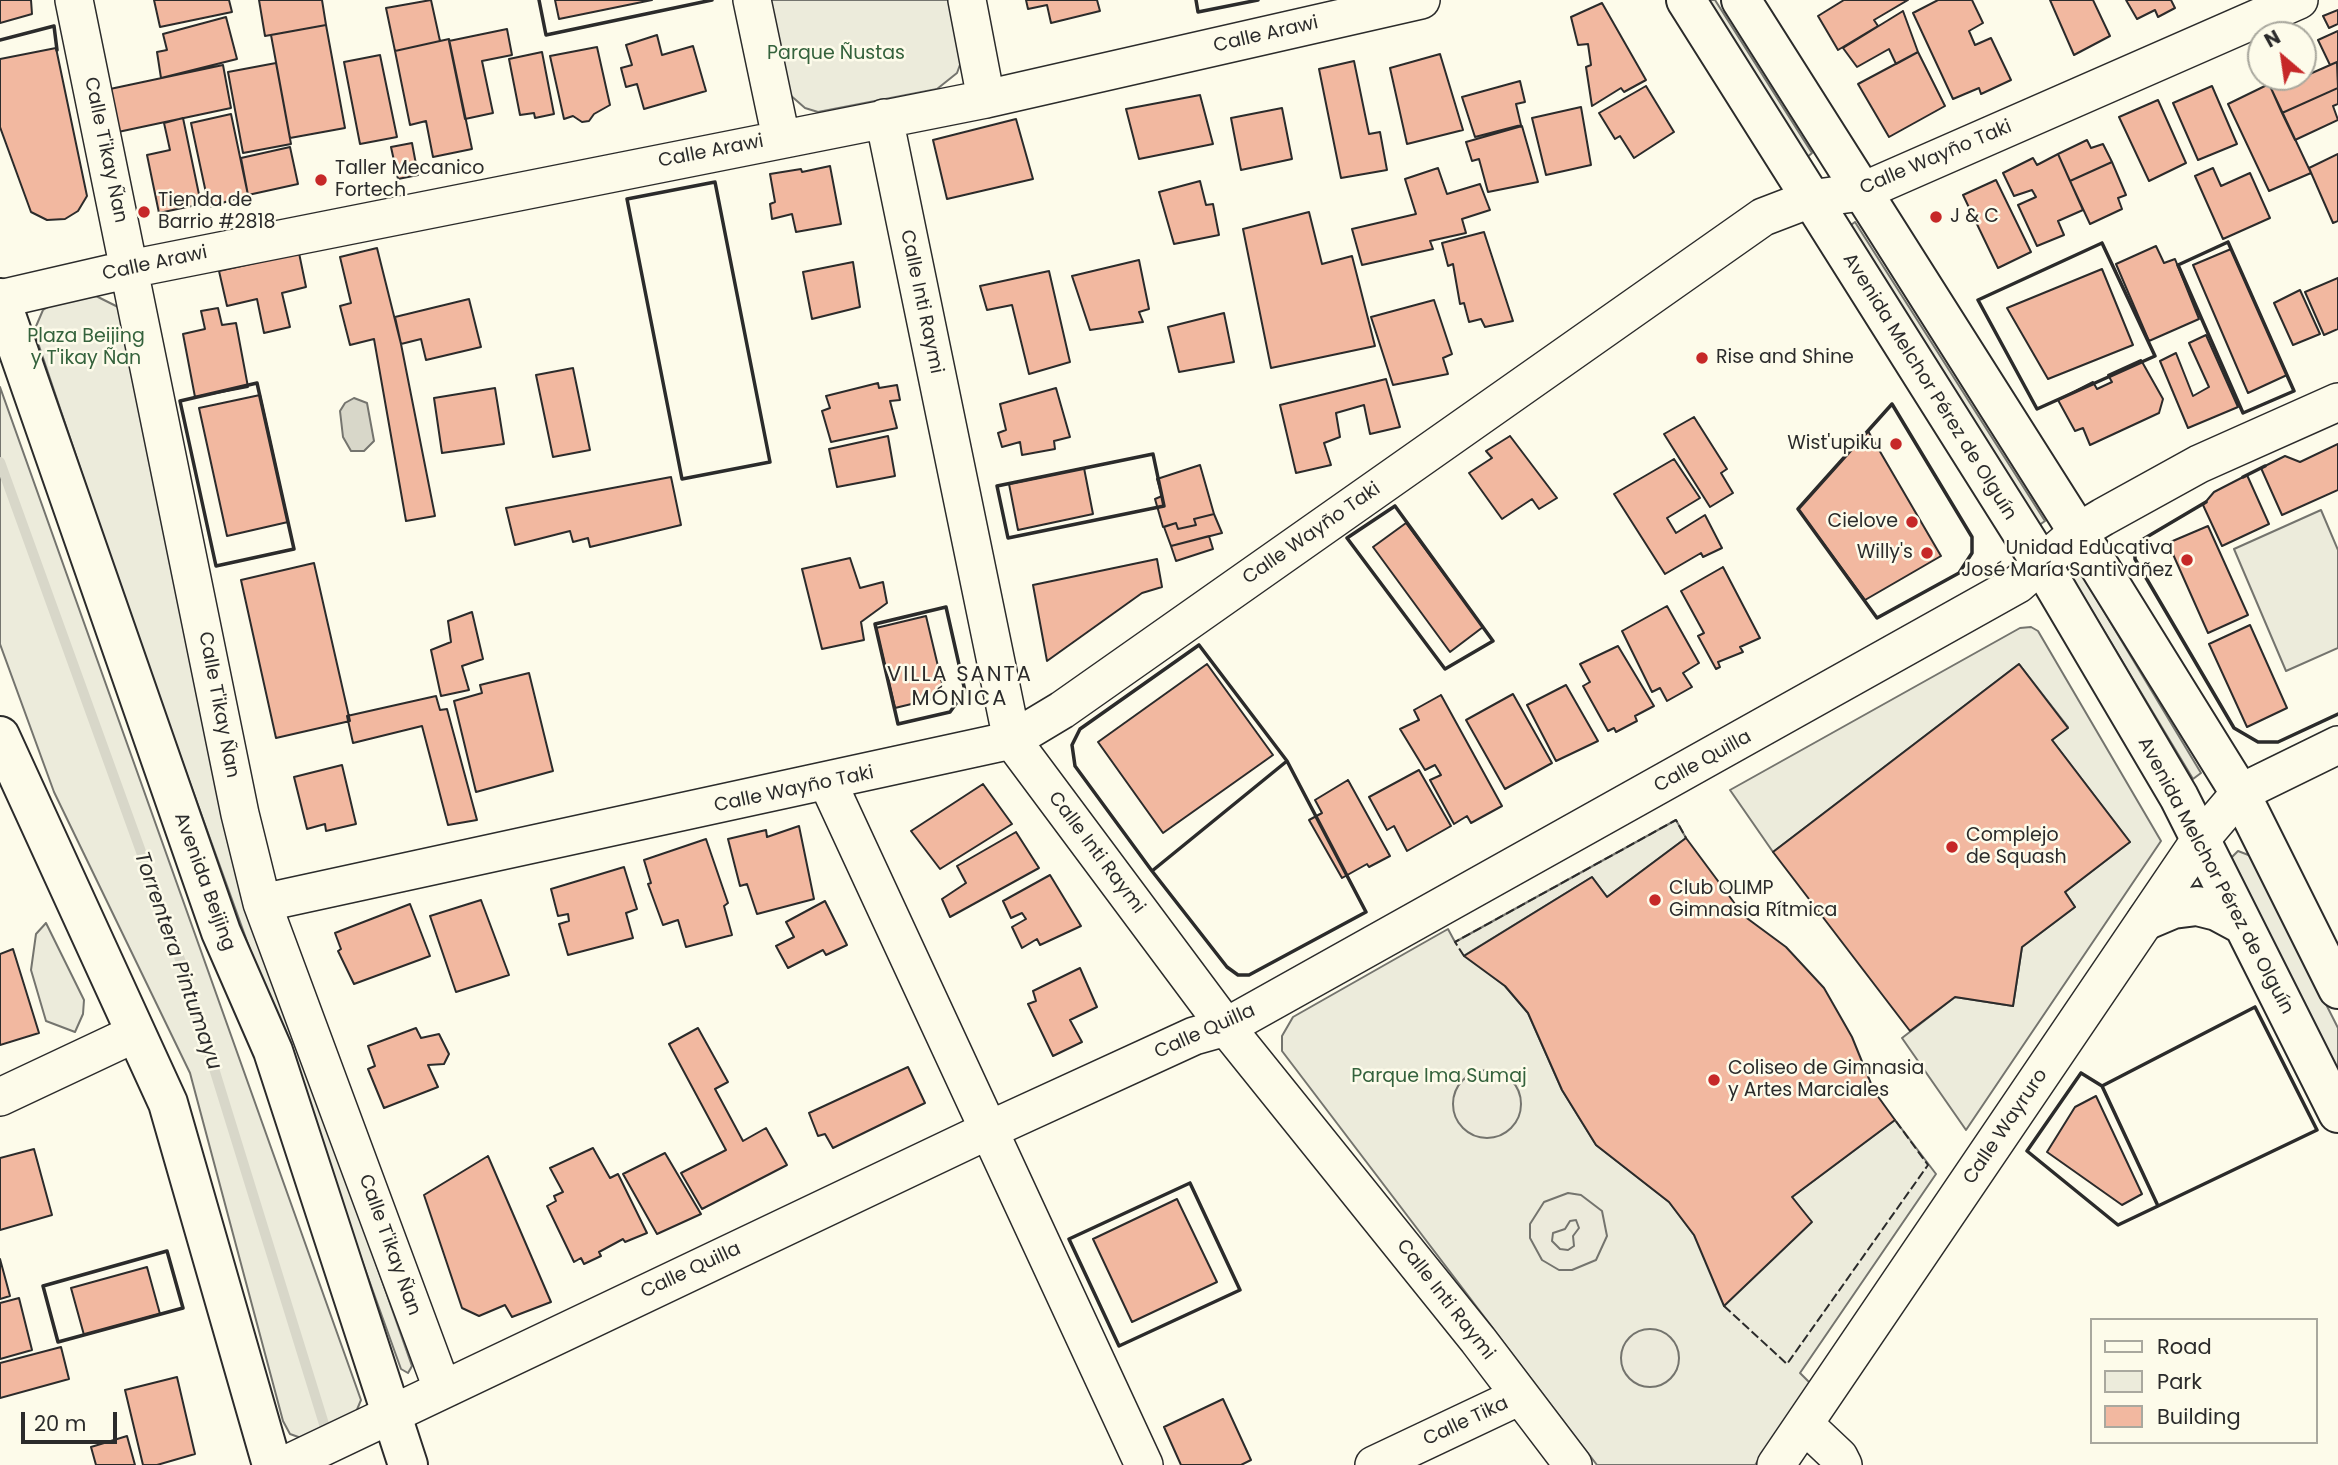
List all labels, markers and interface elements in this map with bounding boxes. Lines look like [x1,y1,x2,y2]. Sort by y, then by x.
street label: Calle Arawi [1211,12,1321,58]
north arrow [2247,21,2317,91]
text: N [2260,24,2285,54]
park label: Parque Ñustas [767,43,905,65]
street label: Calle T'ikay Ñan [78,75,132,225]
street label: Calle Wayño Taki [1857,116,2015,200]
street label: Calle Arawi [656,131,766,173]
place label: Taller Mecanico Fortech [335,158,484,202]
marker: Taller Mecanico Fortech [313,172,329,188]
place label: Tienda de Barrio #2818 [158,190,276,234]
marker: Tienda de Barrio #2818 [136,204,152,220]
place label: J & C [1950,206,1999,228]
marker: J & C [1928,209,1944,225]
street label: Calle Inti Raymi [895,228,947,376]
street label: Calle Arawi [100,242,210,286]
street label: Avenida Melchor Pérez de Olguín [1837,249,2021,525]
park label: Plaza Beijing y T'ikay Ñan [27,326,145,370]
place label: Rise and Shine [1716,347,1854,369]
marker: Rise and Shine [1694,350,1710,366]
place label: Wist'upiku [1787,433,1882,455]
marker: Wist'upiku [1888,436,1904,452]
street label: Calle Wayño Taki [1239,478,1385,590]
place label: Cielove [1828,511,1898,533]
marker: Cielove [1904,514,1920,530]
place label: Unidad Educativa José María Santivañez [1961,538,2173,582]
place label: Willy's [1857,542,1913,564]
marker: Willy's [1919,545,1935,561]
marker: Unidad Educativa José María Santivañez [2179,552,2195,568]
street label: Calle T'ikay Ñan [193,630,243,780]
district label: VILLA SANTA MÓNICA [888,663,1032,713]
street label: Calle Quilla [1650,726,1756,798]
street label: Avenida Melchor Pérez de Olguín [2132,734,2298,1018]
street label: Calle Wayño Taki [712,762,876,818]
street label: Calle Inti Raymi [1043,788,1149,918]
street label: Avenida Beijing [168,810,240,954]
place label: Complejo de Squash [1966,825,2067,869]
marker: Complejo de Squash [1944,839,1960,855]
water label: Torrentera Pintumayu [128,849,226,1073]
place label: Club OLIMP Gimnasia Rítmica [1669,878,1837,922]
marker: Club OLIMP Gimnasia Rítmica [1647,892,1663,908]
street label: Calle Quilla [1151,1000,1259,1064]
place label: Coliseo de Gimnasia y Artes Marciales [1728,1058,1924,1102]
street label: Calle Wayruro [1959,1065,2053,1189]
park label: Parque Ima Sumaj [1351,1066,1527,1088]
marker: Coliseo de Gimnasia y Artes Marciales [1706,1072,1722,1088]
street label: Calle T'ikay Ñan [353,1171,425,1319]
street label: Calle Inti Raymi [1391,1235,1499,1365]
street label: Calle Quilla [637,1238,745,1304]
legend [2090,1318,2317,1444]
text: Road [2157,1332,2212,1361]
text: Park [2157,1367,2202,1396]
street label: Calle Tika [1420,1392,1512,1452]
scale bar [24,1398,121,1442]
text: Building [2157,1402,2241,1431]
text: 20 m [34,1409,87,1438]

